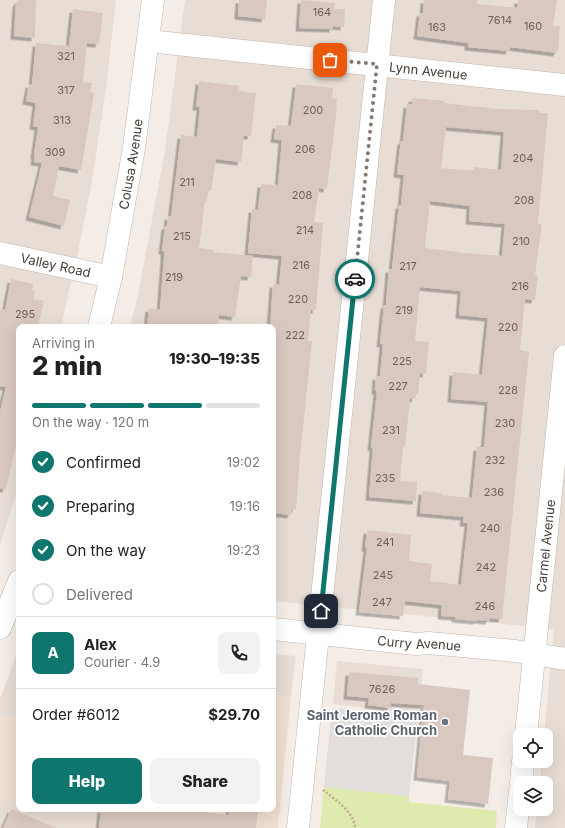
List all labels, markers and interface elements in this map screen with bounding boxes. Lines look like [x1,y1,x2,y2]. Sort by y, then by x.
house number: 164 [313,5,331,19]
house number: 7614 [488,13,512,27]
house number: 160 [524,19,542,33]
house number: 163 [428,20,446,34]
pin [313,43,347,77]
house number: 321 [57,49,75,63]
icon: bag [319,49,341,71]
street label: Lynn Avenue [389,59,468,83]
house number: 317 [57,83,75,97]
house number: 200 [303,103,323,117]
house number: 313 [53,113,71,127]
street label: Colusa Avenue [115,118,146,211]
house number: 206 [295,142,315,156]
house number: 309 [45,145,65,159]
house number: 204 [513,151,533,165]
house number: 211 [179,175,195,189]
house number: 208 [292,188,312,202]
house number: 208 [514,193,534,207]
house number: 214 [296,223,314,237]
house number: 215 [173,229,191,243]
house number: 210 [512,234,530,248]
street label: Valley Road [19,250,92,280]
house number: 216 [292,258,310,272]
courier [335,259,375,299]
house number: 217 [399,259,417,273]
icon: car [344,268,366,290]
house number: 219 [165,270,183,284]
house number: 216 [511,279,529,293]
house number: 220 [288,292,308,306]
house number: 219 [395,303,413,317]
house number: 295 [15,307,35,321]
house number: 220 [498,320,518,334]
house number: 222 [285,328,305,342]
text: Arriving in [32,335,95,351]
text: 19:30–19:35 [169,349,260,368]
text: 2 min [32,350,102,381]
house number: 225 [392,354,412,368]
house number: 227 [388,379,408,393]
house number: 228 [498,383,518,397]
text: On the way · 120 m [32,414,149,430]
house number: 230 [495,416,515,430]
house number: 231 [382,423,400,437]
icon: check [32,451,54,473]
text: Confirmed [66,453,141,472]
house number: 232 [485,453,505,467]
text: 19:02 [227,454,260,470]
house number: 235 [375,471,395,485]
house number: 236 [484,485,504,499]
icon: check [32,495,54,517]
text: Preparing [66,497,135,516]
text: 19:16 [230,498,260,514]
street label: Carmel Avenue [533,499,558,593]
house number: 240 [480,521,500,535]
house number: 241 [376,535,394,549]
icon: check [32,539,54,561]
text: On the way [66,541,146,560]
text: 19:23 [227,542,260,558]
house number: 242 [476,560,496,574]
house number: 245 [373,568,393,582]
text: Delivered [66,585,133,604]
pin [304,594,338,628]
house number: 247 [372,595,392,609]
house number: 246 [475,599,495,613]
icon: home [310,600,332,622]
button: phone [218,632,260,674]
street label: Curry Avenue [377,632,462,654]
text: Alex [84,635,117,654]
text: A [47,643,59,662]
text: Courier · 4.9 [84,654,160,670]
house number: 7626 [369,682,395,696]
text: Order #6012 [32,705,120,724]
text: $29.70 [208,705,260,724]
place label: Saint Jerome Roman Catholic Church [307,707,437,738]
marker: Saint Jerome Roman Catholic Church [440,717,450,727]
map controls [513,728,553,816]
button: locate [513,728,553,768]
button: Help [32,758,142,804]
button: Share [150,758,260,804]
button: layers [513,776,553,816]

